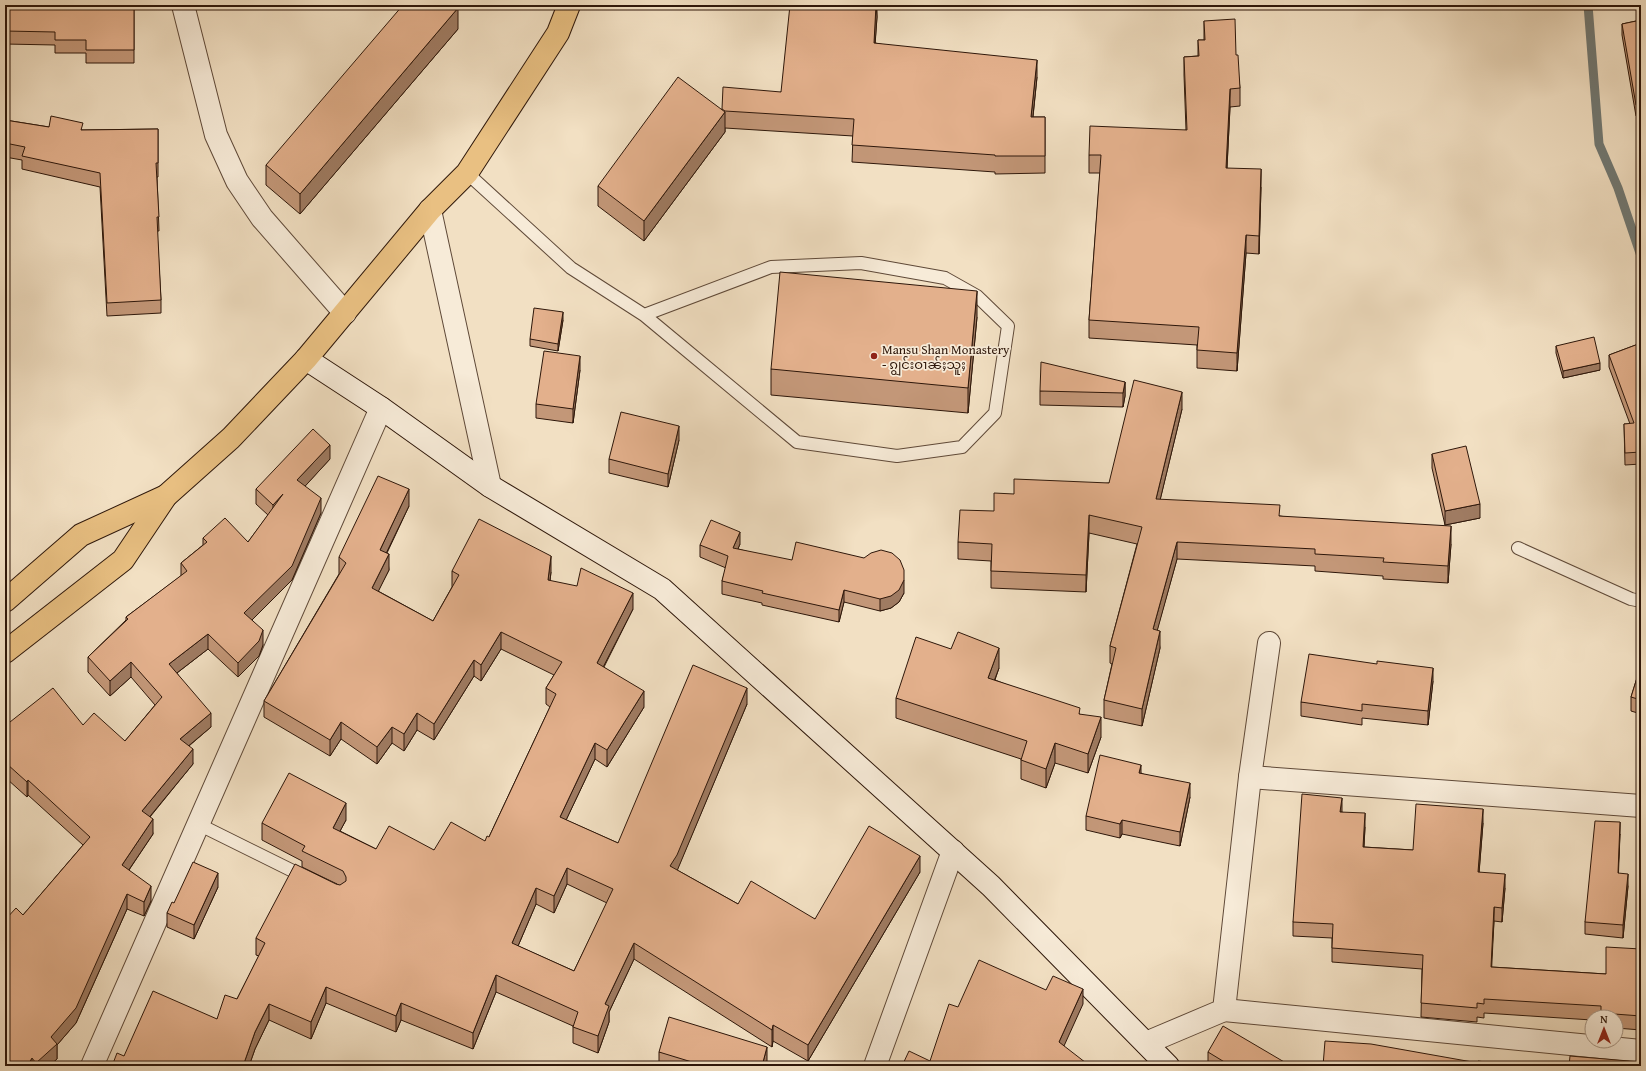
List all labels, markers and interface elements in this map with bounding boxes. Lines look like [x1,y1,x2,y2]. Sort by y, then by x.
place label: Mansu Shan Monastery - ၵျွင်းဝၢၼ်ႈသူႈ [882,340,1010,376]
marker: Mansu Shan Monastery - ၵျွင်းဝၢၼ်ႈသူႈ [869,351,879,361]
north arrow [1584,1009,1624,1049]
text: N [1600,1011,1608,1027]

